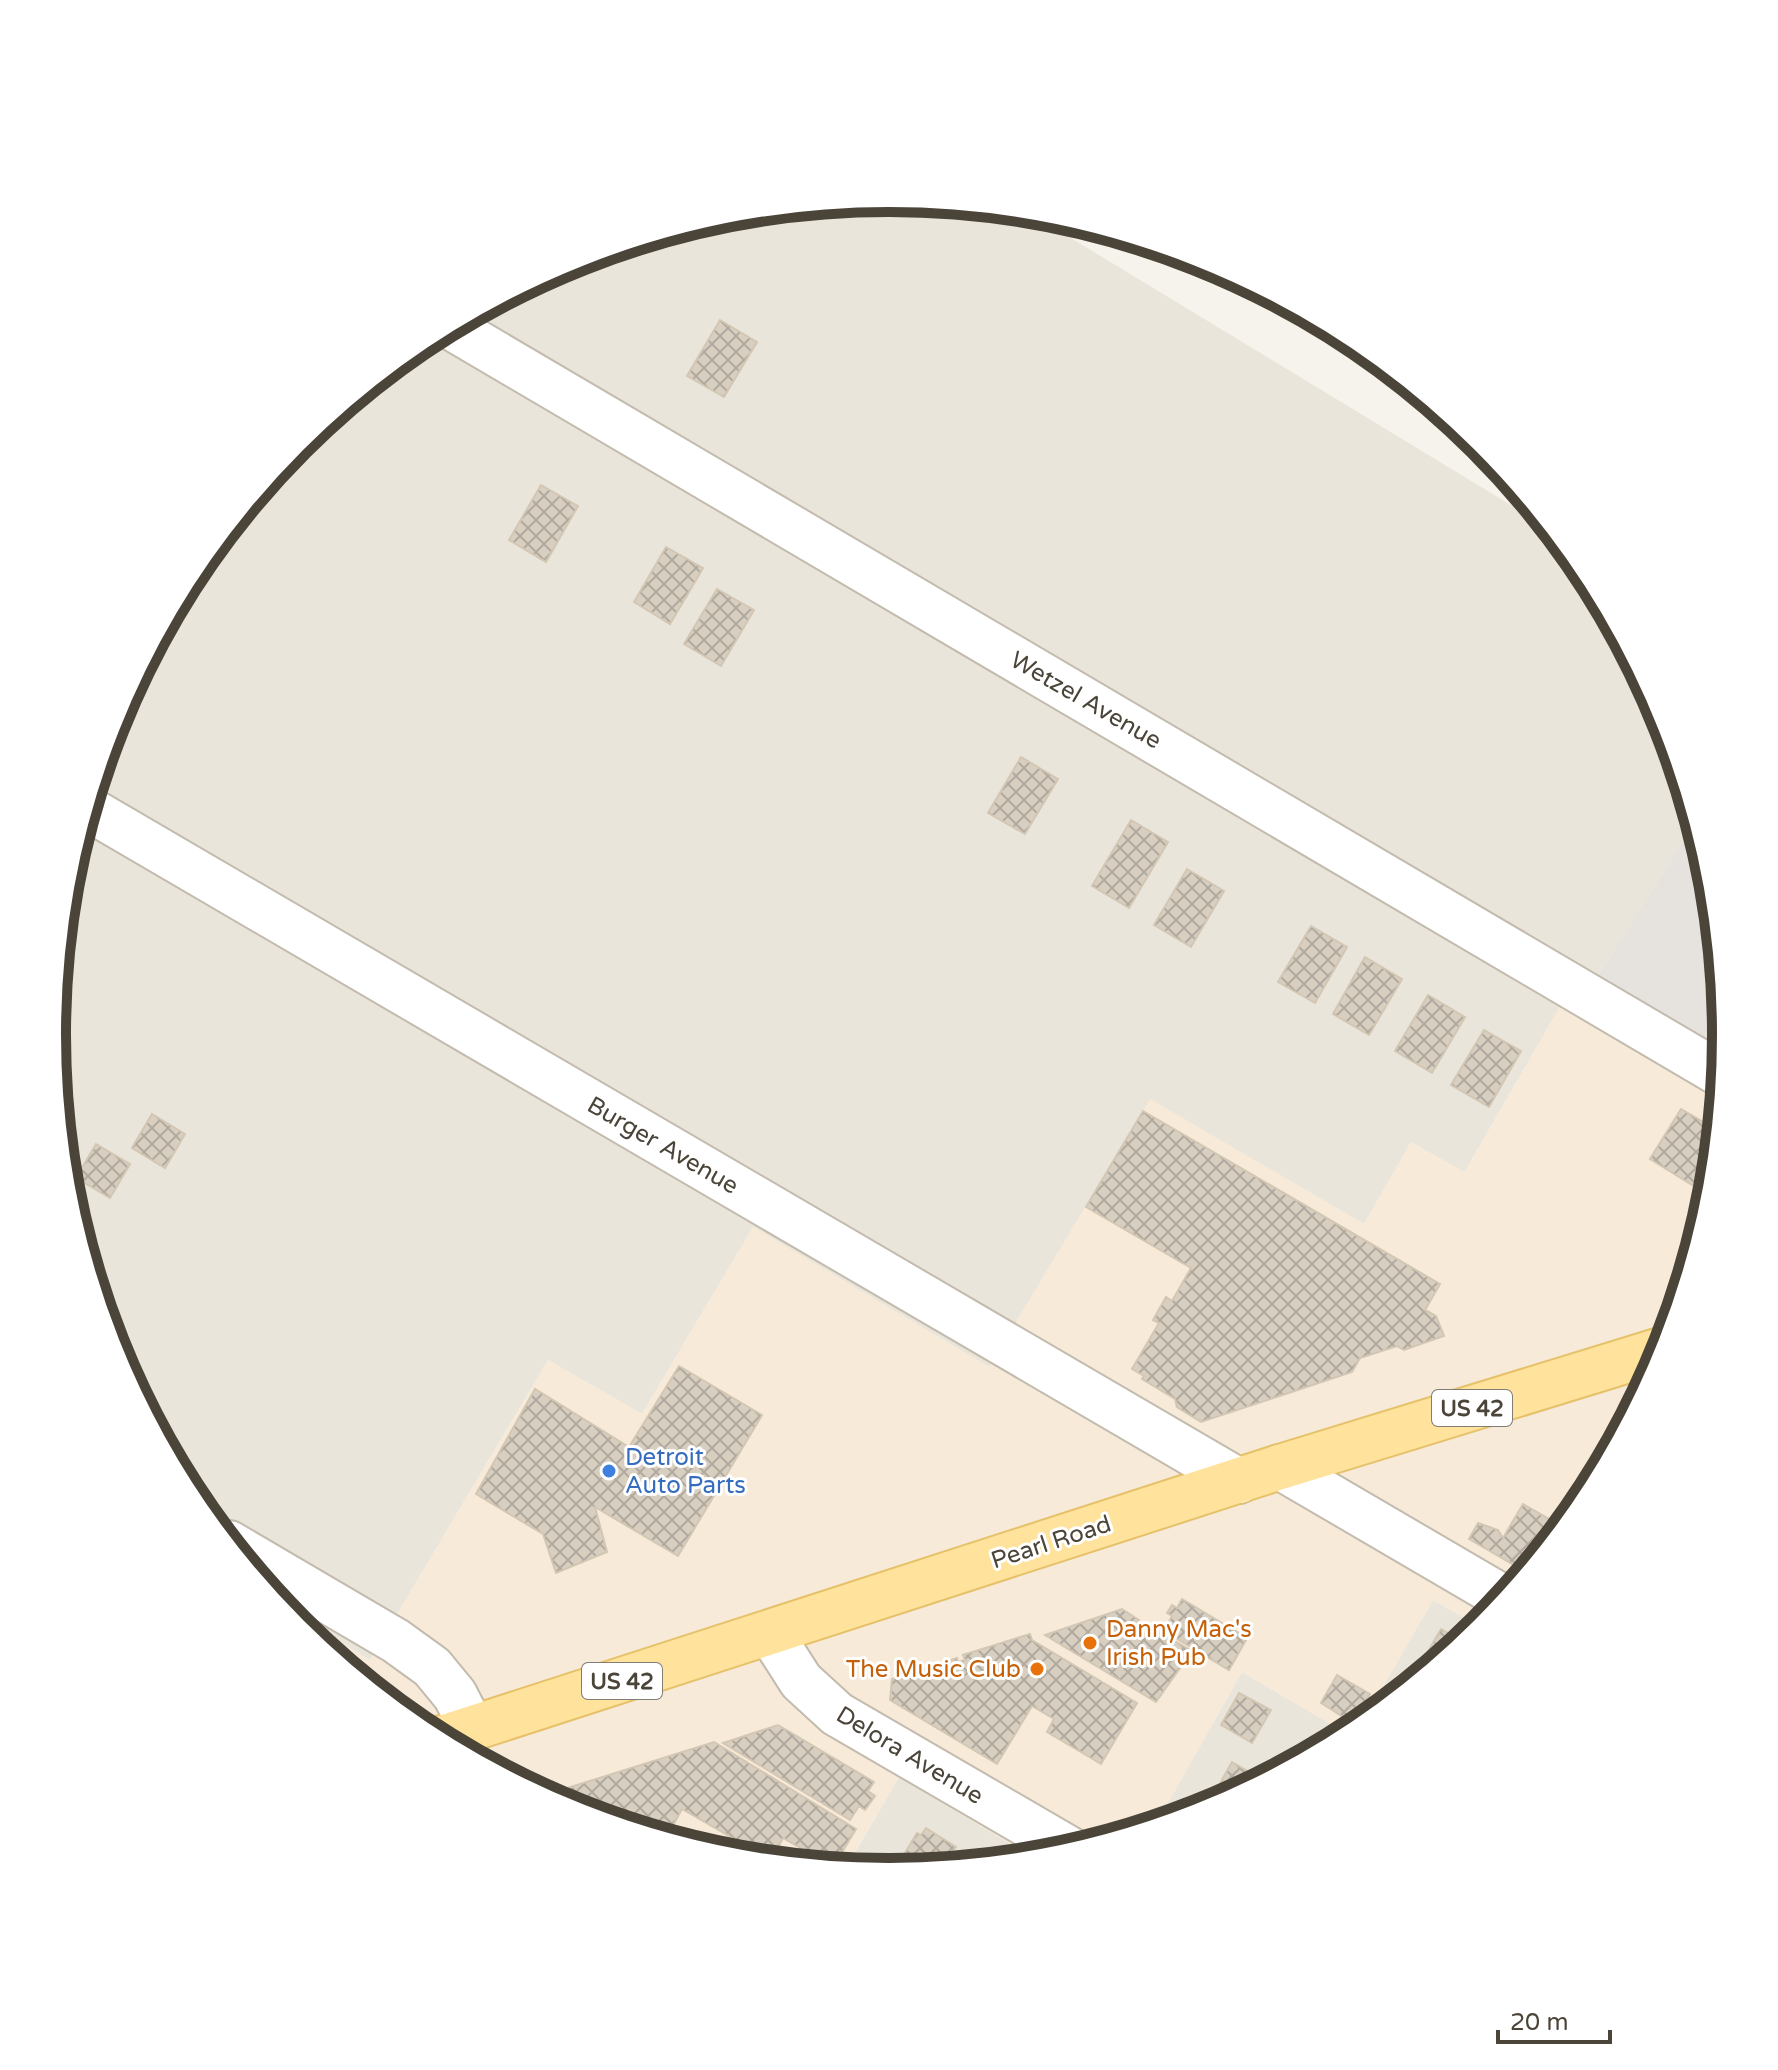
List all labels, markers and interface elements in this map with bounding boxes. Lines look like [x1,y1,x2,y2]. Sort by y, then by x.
street label: Wetzel Avenue [1005,645,1166,755]
street label: Burger Avenue [582,1090,744,1200]
road number: US 42 [1432,1390,1512,1426]
place label: Detroit Auto Parts [625,1443,746,1500]
marker: Detroit Auto Parts [600,1462,618,1480]
street label: Pearl Road [987,1509,1115,1576]
place label: Danny Mac's Irish Pub [1106,1615,1252,1672]
marker: Danny Mac's Irish Pub [1081,1634,1099,1652]
place label: The Music Club [846,1655,1021,1684]
marker: The Music Club [1028,1660,1046,1678]
road number: US 42 [582,1663,662,1699]
street label: Delora Avenue [831,1700,989,1811]
scale bar [1498,1994,1610,2044]
text: 20 m [1510,2008,1568,2037]

